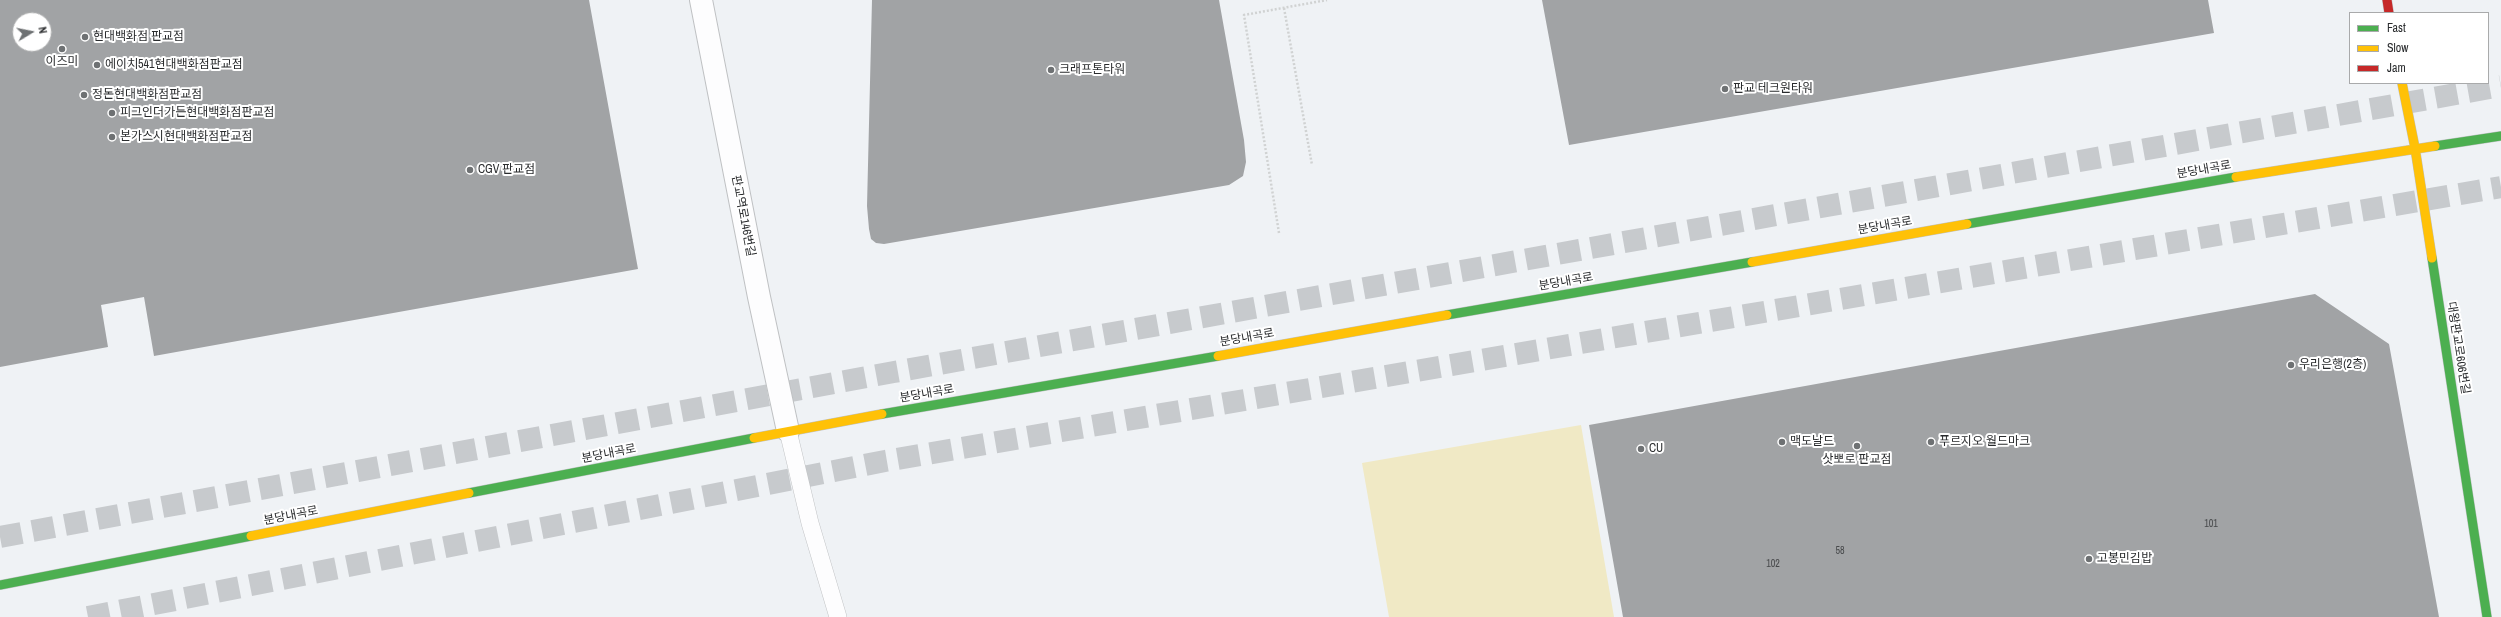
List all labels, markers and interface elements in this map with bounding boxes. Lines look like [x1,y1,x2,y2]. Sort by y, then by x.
north arrow [12,12,52,52]
legend [2349,12,2489,84]
text: Fast [2387,20,2406,36]
text: N [35,26,50,35]
place label: 현대백화점 판교점 [93,30,184,44]
marker: 현대백화점 판교점 [80,32,90,42]
text: Slow [2387,40,2408,56]
marker: 이즈미 [57,44,67,54]
place label: 이즈미 [45,55,79,69]
place label: 에이치541현대백화점판교점 [105,58,243,72]
marker: 에이치541현대백화점판교점 [92,60,102,70]
text: Jam [2387,60,2406,76]
place label: 크래프톤타워 [1059,63,1125,77]
marker: 크래프톤타워 [1046,65,1056,75]
place label: 판교 테크원타워 [1733,82,1813,96]
marker: 판교 테크원타워 [1720,84,1730,94]
place label: 정돈현대백화점판교점 [92,88,202,102]
marker: 정돈현대백화점판교점 [79,90,89,100]
place label: 피그인더가든현대백화점판교점 [120,106,275,120]
marker: 피그인더가든현대백화점판교점 [107,108,117,118]
place label: 본가스시현대백화점판교점 [120,130,252,144]
marker: 본가스시현대백화점판교점 [107,132,117,142]
street label: 분당내곡로 [2176,158,2232,182]
place label: CGV 판교점 [478,163,535,177]
marker: CGV 판교점 [465,165,475,175]
street label: 판교역로146번길 [728,174,758,258]
street label: 분당내곡로 [1857,214,1913,238]
street label: 분당내곡로 [1538,270,1594,294]
street label: 대왕판교로606번길 [2444,301,2472,395]
street label: 분당내곡로 [1219,326,1275,350]
place label: 우리은행(2층) [2299,358,2366,372]
marker: 우리은행(2층) [2286,360,2296,370]
street label: 분당내곡로 [899,382,955,406]
place label: 맥도날드 [1790,435,1834,449]
place label: 푸르지오 월드마크 [1939,435,2030,449]
marker: 맥도날드 [1777,437,1787,447]
marker: 푸르지오 월드마크 [1926,437,1936,447]
marker: 삿뽀로 판교점 [1852,441,1862,451]
street label: 분당내곡로 [581,442,637,466]
place label: CU [1649,442,1663,456]
marker: CU [1636,444,1646,454]
place label: 삿뽀로 판교점 [1823,453,1891,467]
street label: 분당내곡로 [263,504,319,528]
house number: 101 [2204,518,2218,530]
house number: 58 [1835,545,1845,557]
place label: 고봉민김밥 [2097,552,2152,566]
marker: 고봉민김밥 [2084,554,2094,564]
house number: 102 [1766,558,1780,570]

